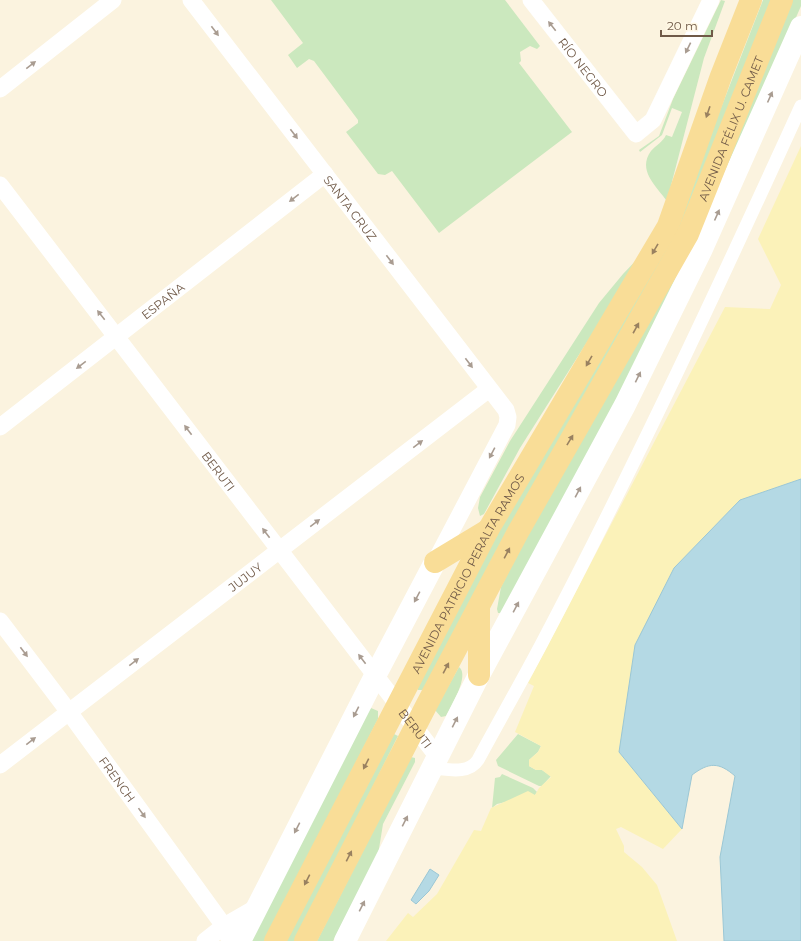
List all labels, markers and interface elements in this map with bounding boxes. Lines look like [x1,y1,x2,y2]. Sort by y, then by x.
scale bar [661,12,712,38]
text: 20 m [667,18,698,33]
one-way arrow [547,21,556,32]
one-way arrow [211,26,219,36]
street label: RÍO NEGRO [556,34,611,100]
one-way arrow [685,42,691,53]
street label: AVENIDA FÉLIX U. CAMET [695,54,766,203]
one-way arrow [25,61,36,69]
one-way arrow [767,91,773,102]
one-way arrow [705,107,711,119]
one-way arrow [290,129,298,140]
street label: SANTA CRUZ [321,172,381,244]
one-way arrow [289,194,300,203]
one-way arrow [714,210,720,221]
one-way arrow [651,243,658,254]
one-way arrow [386,254,394,265]
street label: ESPAÑA [138,279,187,322]
one-way arrow [96,310,105,321]
one-way arrow [632,322,639,334]
one-way arrow [585,355,592,367]
one-way arrow [465,357,473,368]
one-way arrow [76,361,87,369]
one-way arrow [635,372,642,383]
one-way arrow [183,424,192,435]
one-way arrow [566,434,573,446]
one-way arrow [413,440,423,448]
one-way arrow [489,447,496,459]
street label: BERUTI [199,448,239,494]
street label: AVENIDA PATRICIO PERALTA RAMOS [408,471,527,676]
one-way arrow [574,486,581,498]
one-way arrow [309,519,320,527]
one-way arrow [262,528,270,539]
one-way arrow [503,548,510,559]
street label: JUJUY [224,559,265,595]
one-way arrow [413,591,420,603]
one-way arrow [513,601,519,612]
one-way arrow [19,647,28,658]
one-way arrow [358,654,366,664]
one-way arrow [129,658,139,666]
one-way arrow [442,662,449,674]
street label: BERUTI [396,705,436,751]
one-way arrow [353,706,359,718]
one-way arrow [452,716,458,727]
one-way arrow [25,737,36,745]
street label: FRENCH [96,753,139,805]
one-way arrow [363,759,369,770]
one-way arrow [138,808,146,818]
one-way arrow [402,816,408,827]
one-way arrow [294,822,300,833]
one-way arrow [346,851,352,862]
one-way arrow [304,874,310,886]
one-way arrow [359,900,366,912]

